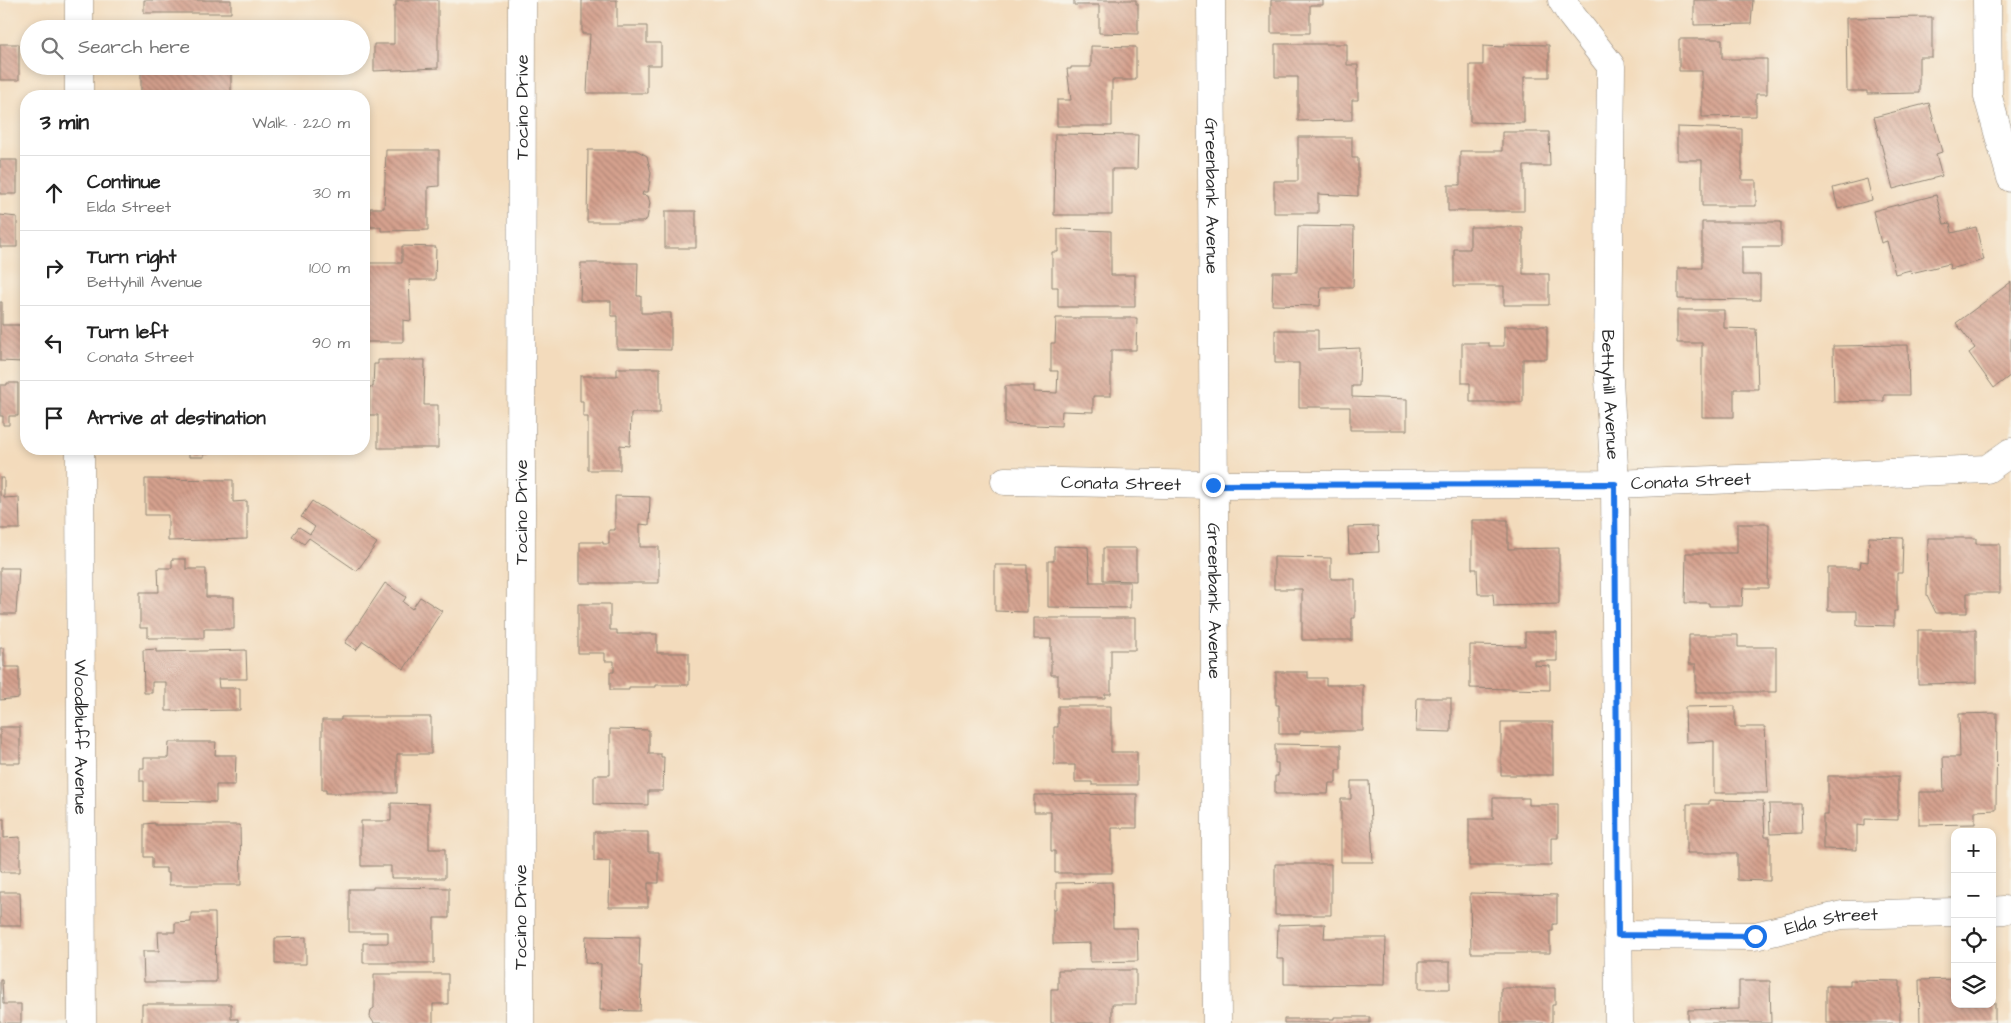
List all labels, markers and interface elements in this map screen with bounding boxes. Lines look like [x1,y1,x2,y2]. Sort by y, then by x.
search box [20,20,370,75]
icon: search [38,34,66,62]
text: Search here [78,34,190,61]
street label: Tocino Drive [510,54,535,160]
text: 3 min [40,108,89,137]
text: Walk · 220 m [252,112,350,134]
street label: Greenbank Avenue [1199,118,1225,274]
text: Continue [87,169,161,196]
icon: ahead [40,179,68,207]
text: 30 m [313,182,350,204]
text: Elda Street [87,196,171,218]
text: Turn right [87,244,176,271]
icon: right [40,254,68,282]
text: 100 m [309,257,350,279]
text: Bettyhill Avenue [87,271,203,293]
text: Turn left [87,319,168,346]
icon: left [40,329,68,357]
street label: Bettyhill Avenue [1594,330,1626,461]
text: 90 m [312,332,350,354]
text: Conata Street [87,346,194,368]
icon: arrive [40,404,68,432]
text: Arrive at destination [87,405,266,432]
street label: Tocino Drive [509,459,534,565]
street label: Conata Street [1630,466,1752,496]
street label: Conata Street [1061,470,1182,497]
route end [1202,474,1225,497]
street label: Greenbank Avenue [1201,523,1227,679]
street label: Woodbluff Avenue [68,659,93,815]
map controls [1951,828,1996,1008]
button: + [1951,828,1996,873]
street label: Tocino Drive [508,864,533,970]
button: − [1951,873,1996,918]
street label: Elda Street [1782,902,1879,941]
button: locate [1951,918,1996,963]
route start [1744,925,1767,948]
button: layers [1951,963,1996,1008]

